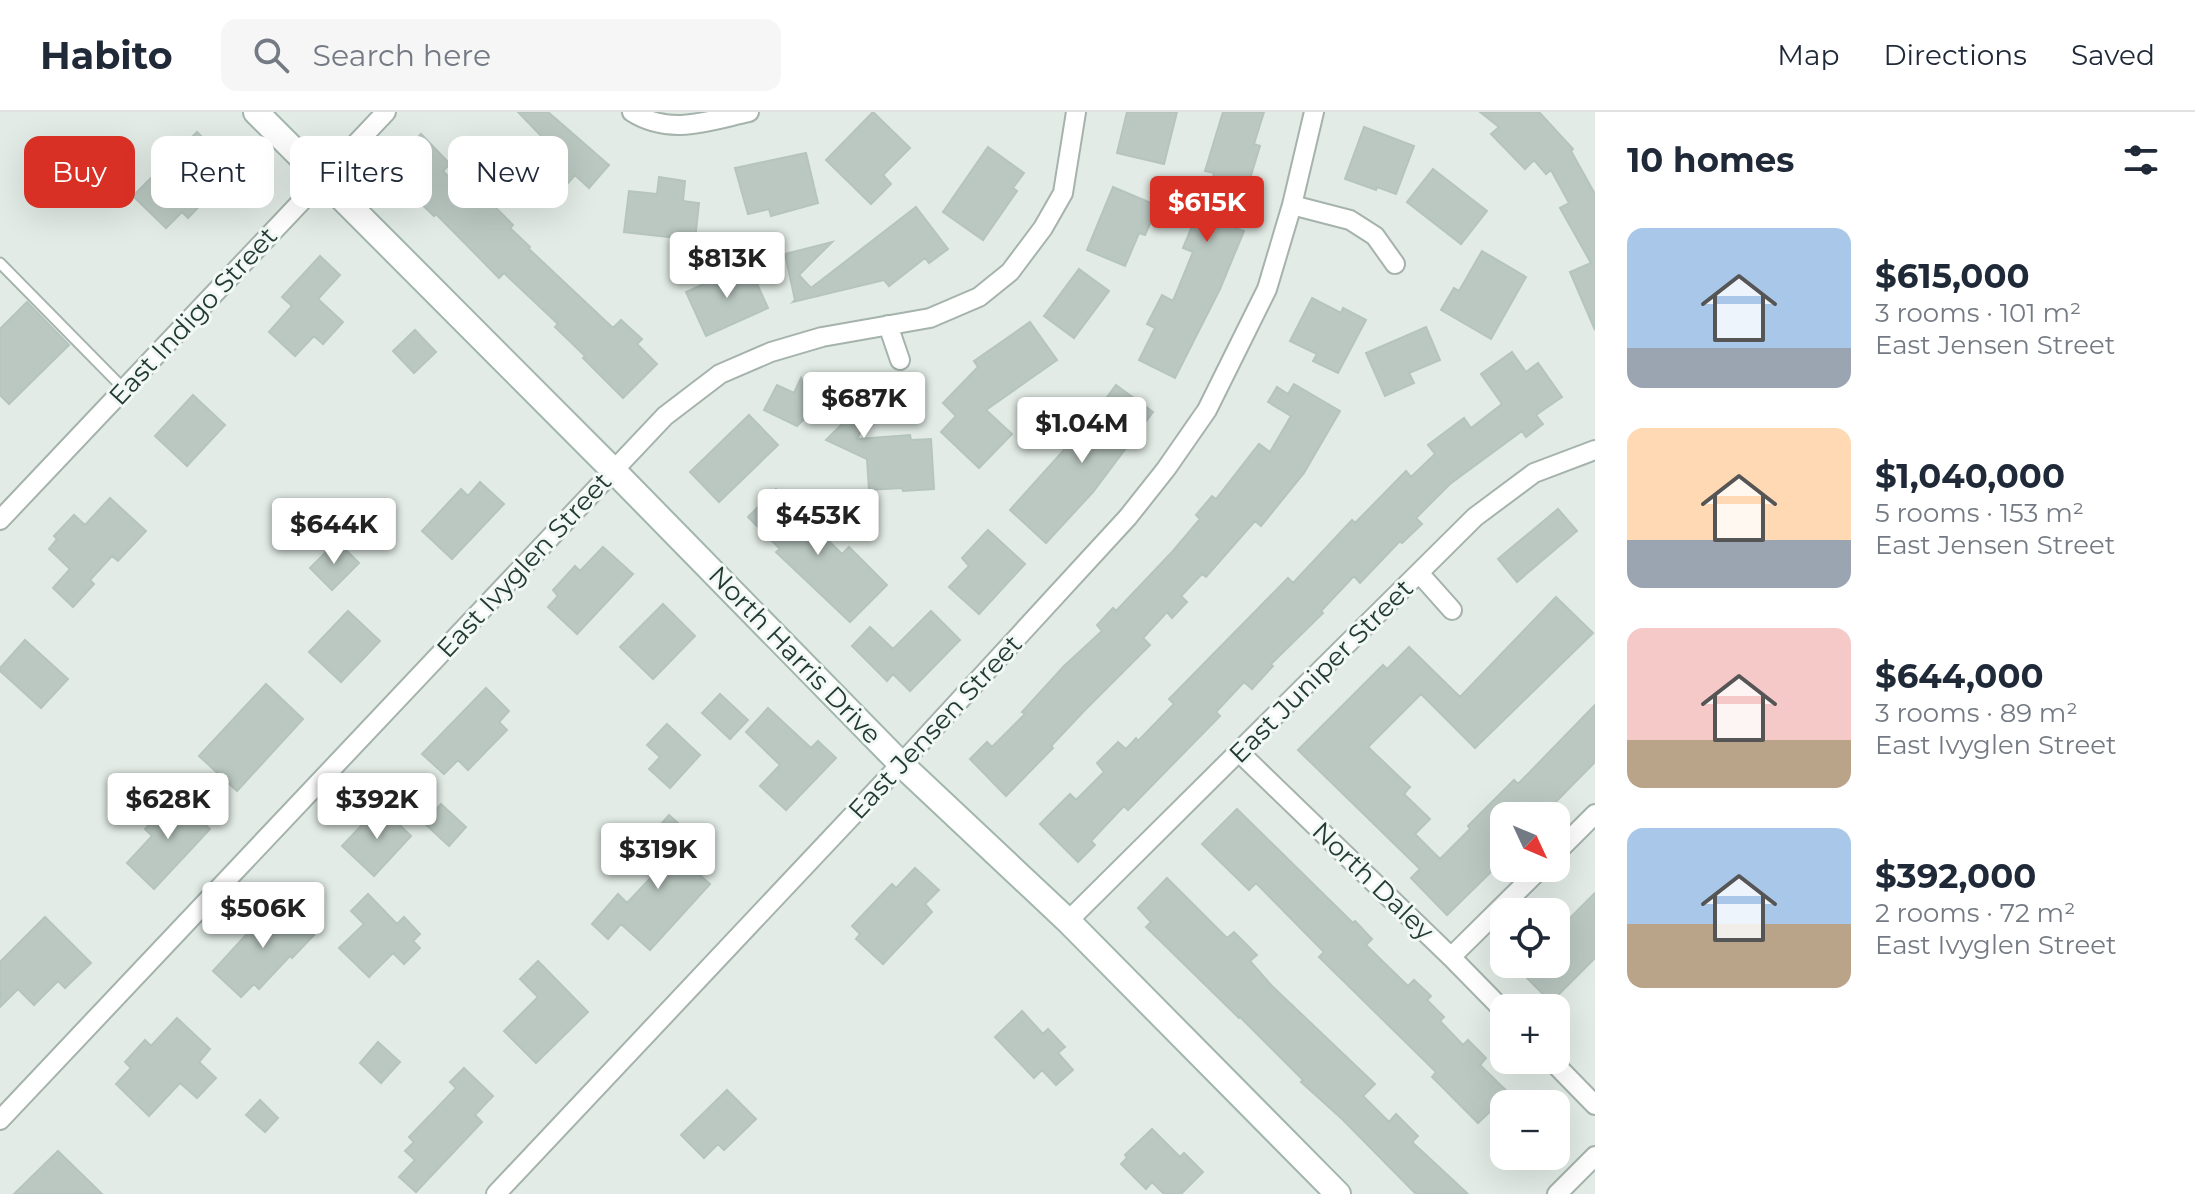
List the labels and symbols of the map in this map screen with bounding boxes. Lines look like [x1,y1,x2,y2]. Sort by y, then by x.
pin: $615K [1151,176,1263,244]
street label: East Indigo Street [102,220,284,412]
pin: $813K [671,232,783,300]
pin: $687K [808,372,920,440]
pin: $1.04M [1017,397,1147,465]
street label: East Ivyglen Street [430,466,618,664]
pin: $453K [762,489,874,557]
pin: $644K [278,498,390,566]
street label: North Harris Drive [702,559,888,751]
street label: East Juniper Street [1222,572,1420,770]
street label: East Jensen Street [841,628,1029,826]
pin: $628K [112,773,224,841]
pin: $392K [321,773,433,841]
north arrow [1490,802,1570,882]
street label: North Daley [1306,815,1441,948]
pin: $319K [602,823,714,891]
pin: $506K [207,882,319,950]

